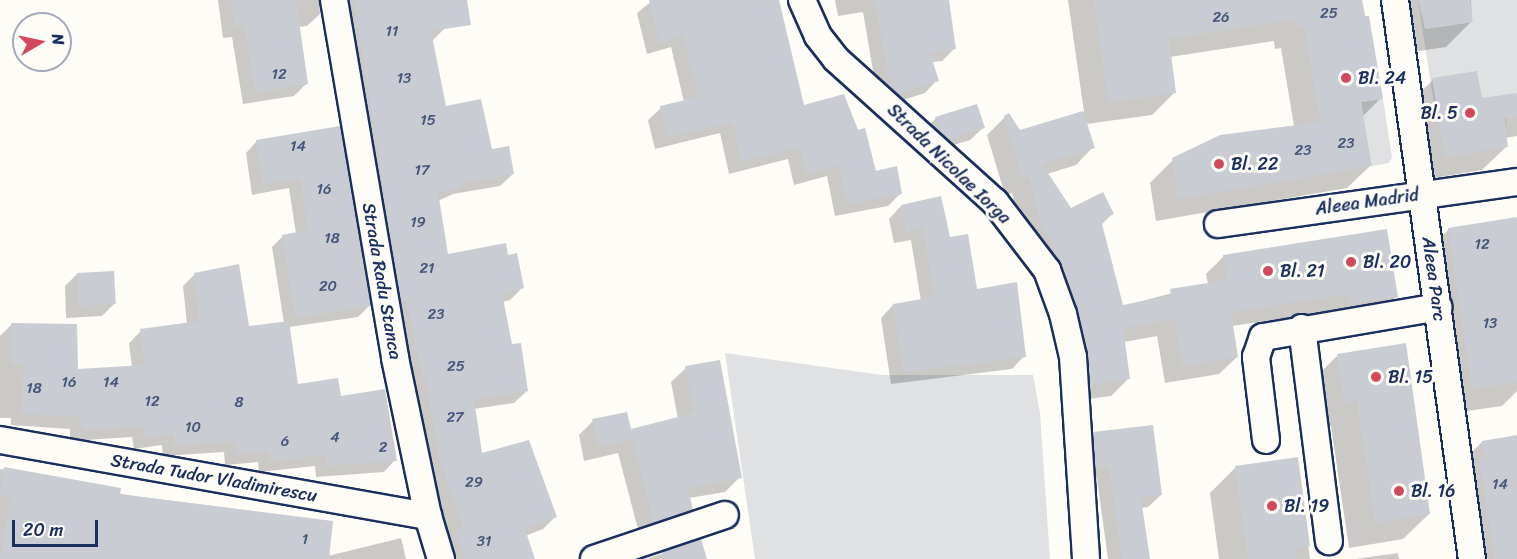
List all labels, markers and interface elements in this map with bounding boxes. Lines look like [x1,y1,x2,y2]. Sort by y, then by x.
house number: 25 [1320,5,1338,23]
house number: 26 [1212,9,1230,27]
north arrow [12,12,72,72]
house number: 11 [386,23,398,41]
text: N [43,32,73,47]
house number: 12 [271,66,287,84]
place label: Bl. 24 [1358,67,1406,89]
house number: 13 [397,70,411,88]
marker: Bl. 24 [1339,71,1353,85]
street label: Strada Nicolae Iorga [882,99,1016,229]
place label: Bl. 5 [1420,102,1458,124]
marker: Bl. 5 [1463,106,1477,120]
house number: 15 [420,112,436,130]
house number: 23 [1338,135,1354,153]
house number: 14 [290,138,306,156]
house number: 23 [1295,142,1311,160]
place label: Bl. 22 [1231,153,1278,175]
marker: Bl. 22 [1212,157,1226,171]
house number: 17 [415,162,429,180]
house number: 16 [317,181,331,199]
street label: Aleea Madrid [1314,184,1420,220]
street label: Strada Radu Stanca [358,201,406,361]
house number: 19 [410,214,426,232]
house number: 18 [324,230,340,248]
street label: Aleea Parc [1417,235,1451,323]
house number: 12 [1474,236,1490,254]
place label: Bl. 20 [1363,251,1411,273]
marker: Bl. 20 [1344,255,1358,269]
house number: 21 [419,260,435,278]
place label: Bl. 21 [1280,260,1325,282]
marker: Bl. 21 [1261,264,1275,278]
house number: 20 [319,278,337,296]
house number: 23 [428,306,444,324]
house number: 13 [1483,315,1497,333]
house number: 25 [447,358,465,376]
place label: Bl. 15 [1388,366,1433,388]
marker: Bl. 15 [1369,370,1383,384]
house number: 16 [62,374,76,392]
house number: 14 [103,374,119,392]
house number: 18 [26,380,42,398]
house number: 12 [144,393,160,411]
house number: 8 [234,394,244,412]
house number: 27 [446,409,464,427]
house number: 10 [185,419,201,437]
house number: 4 [330,429,340,447]
house number: 6 [281,433,289,451]
house number: 2 [379,439,387,457]
street label: Strada Tudor Vladimirescu [109,449,319,507]
house number: 29 [465,474,483,492]
house number: 14 [1492,476,1508,494]
place label: Bl. 16 [1411,480,1456,502]
marker: Bl. 16 [1392,484,1406,498]
place label: Bl. 19 [1284,495,1329,517]
marker: Bl. 19 [1265,499,1279,513]
scale bar [15,508,100,546]
text: 20 m [23,514,63,546]
house number: 1 [302,531,308,549]
house number: 31 [477,533,491,551]

